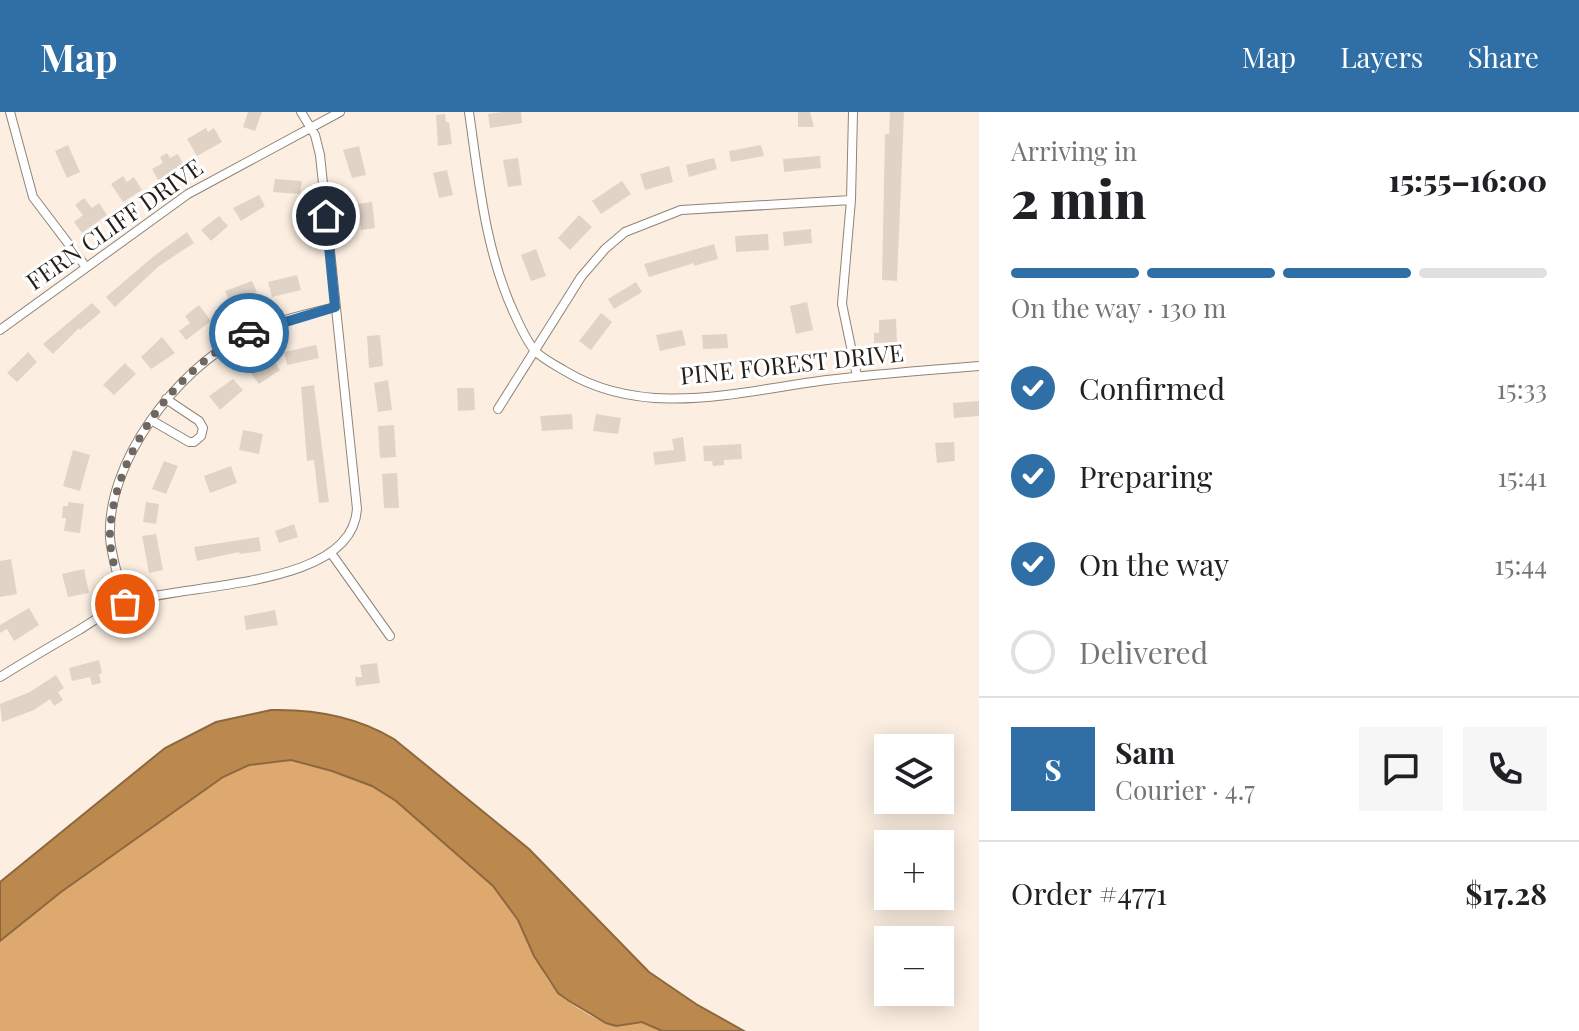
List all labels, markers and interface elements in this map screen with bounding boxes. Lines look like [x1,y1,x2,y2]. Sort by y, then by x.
text: Map [40,31,117,82]
text: Map [1242,38,1296,75]
text: Layers [1340,38,1423,75]
text: Share [1467,38,1539,75]
text: Arriving in [1011,133,1137,168]
street label: FERN CLIFF DRIVE [19,150,209,296]
text: 15:55–16:00 [1389,160,1547,200]
text: 2 min [1011,163,1146,232]
pin [292,182,360,250]
icon: home [304,194,348,238]
text: On the way · 130 m [1011,290,1226,325]
courier [209,293,289,373]
icon: car [227,311,271,355]
street label: PINE FOREST DRIVE [678,335,905,391]
icon: check [1011,366,1055,410]
text: Confirmed [1079,368,1225,408]
text: 15:33 [1497,371,1547,406]
icon: check [1011,454,1055,498]
text: Preparing [1079,456,1212,496]
text: 15:41 [1498,459,1547,494]
icon: check [1011,542,1055,586]
text: On the way [1079,544,1229,584]
text: 15:44 [1494,547,1547,582]
pin [91,570,159,638]
icon: bag [103,582,147,626]
text: Delivered [1079,632,1208,672]
button: chat [1359,727,1443,811]
button: phone [1463,727,1547,811]
text: Sam [1115,732,1175,772]
map controls [874,734,954,1006]
button: layers [874,734,954,814]
text: S [1044,749,1062,789]
text: Courier · 4.7 [1115,772,1255,807]
button: + [874,830,954,910]
text: Order #4771 [1011,873,1167,913]
text: $17.28 [1465,873,1547,913]
button: − [874,926,954,1006]

